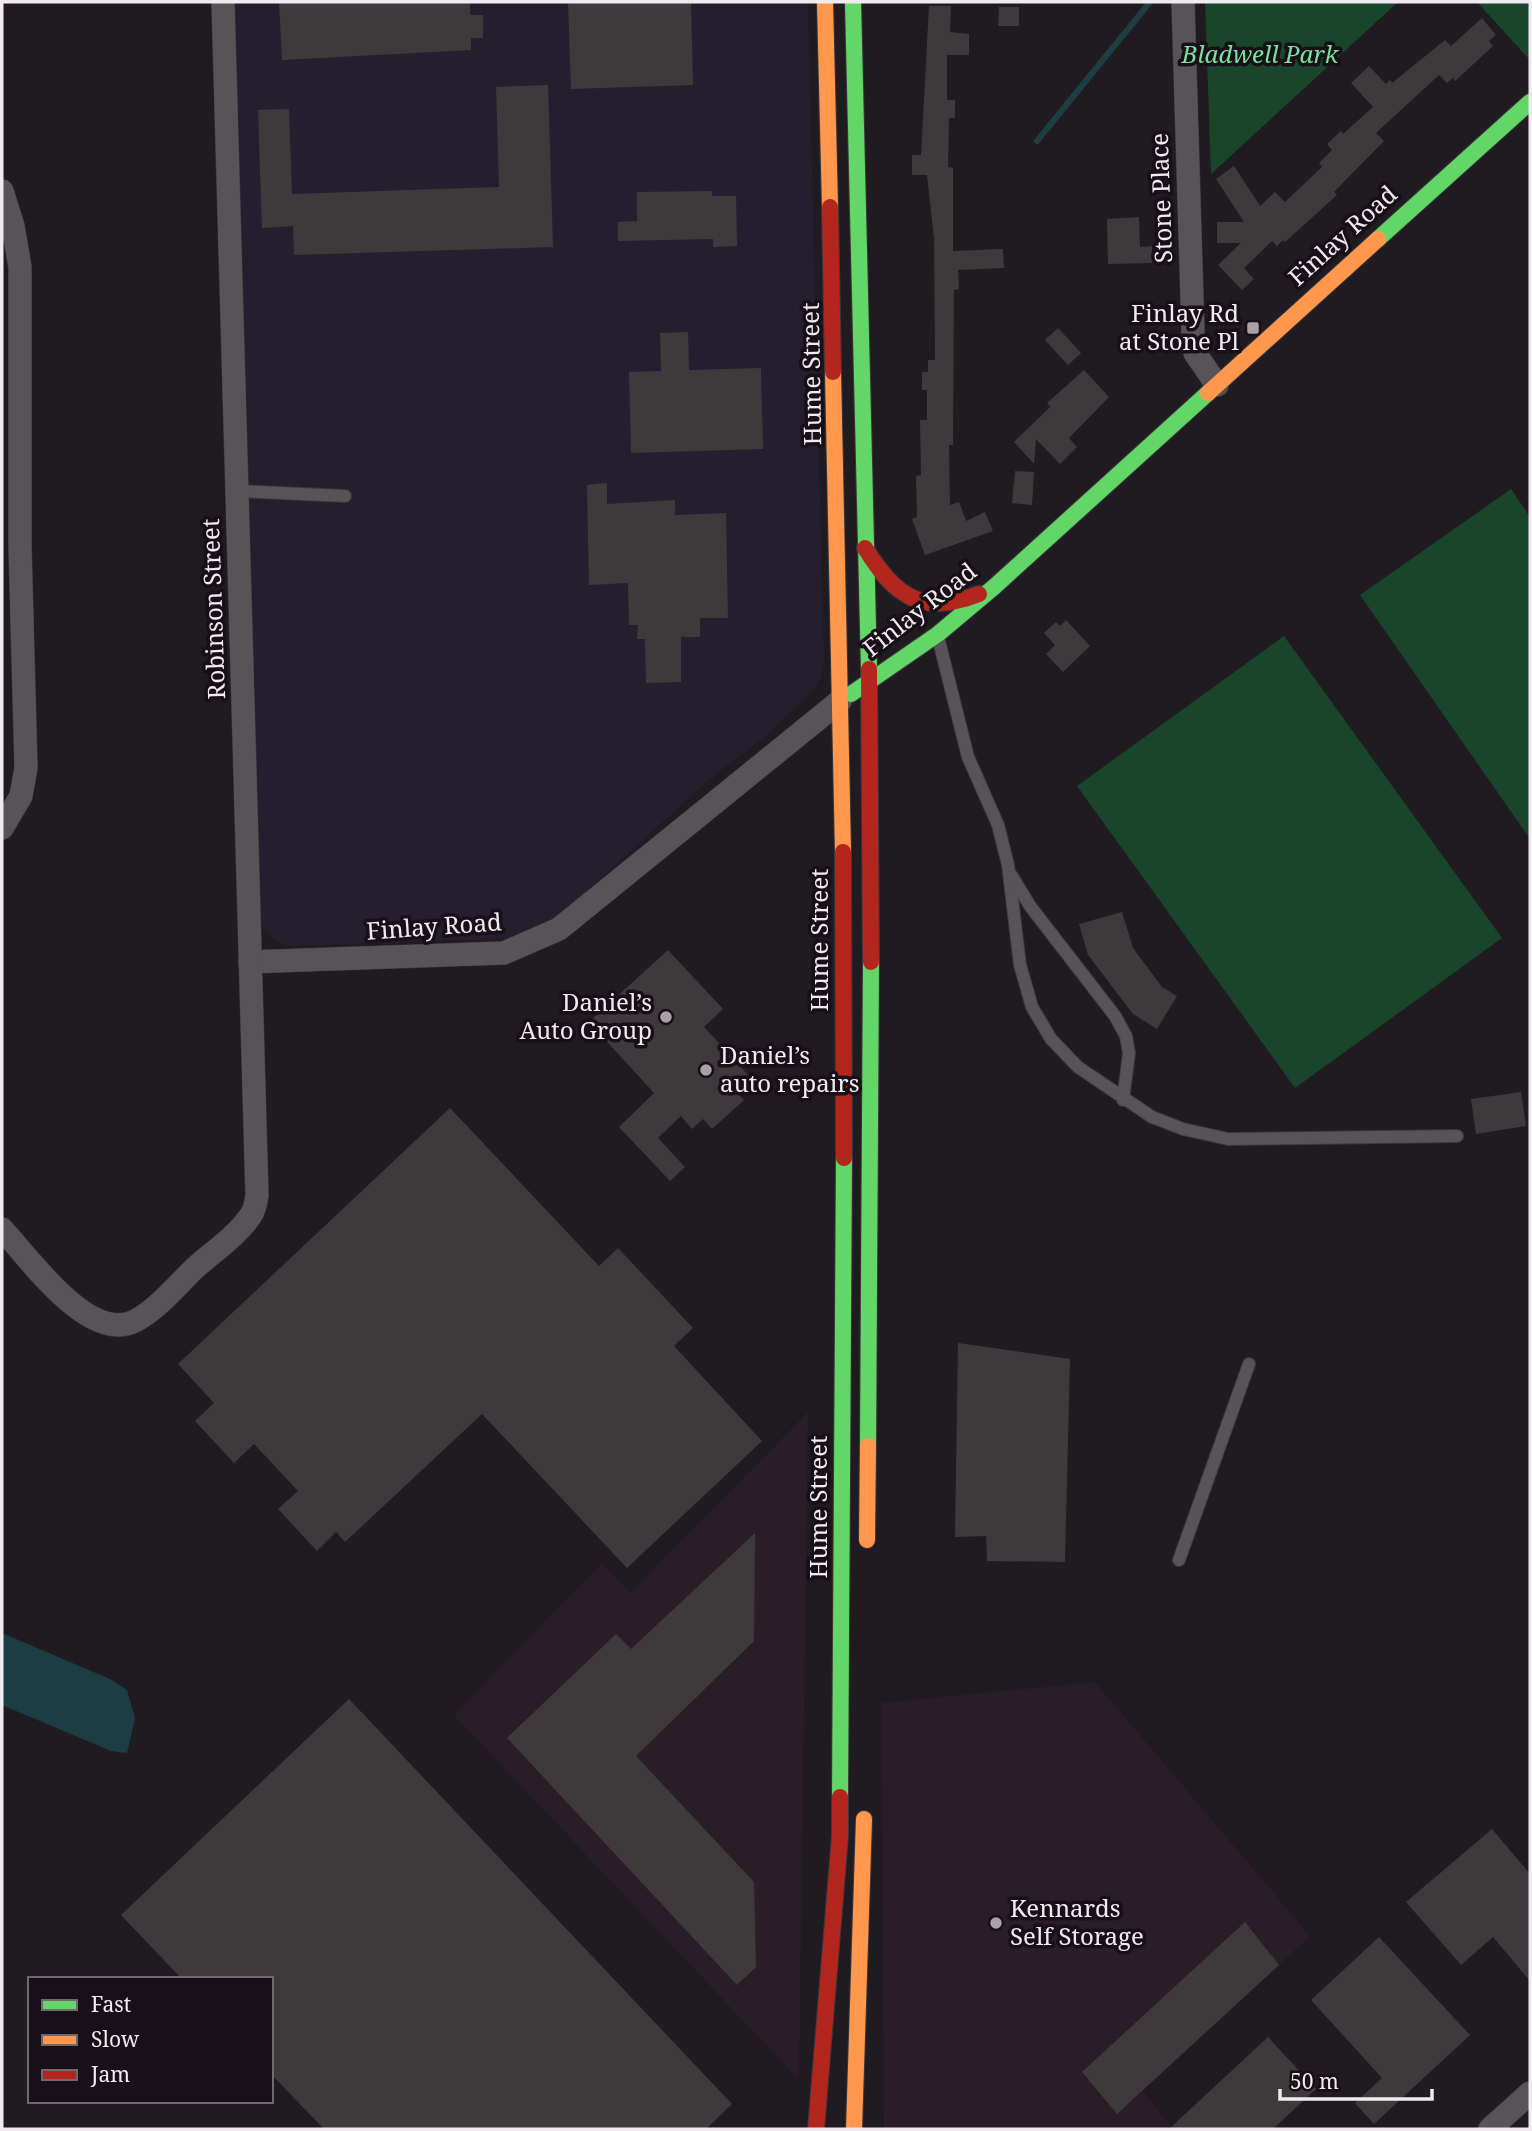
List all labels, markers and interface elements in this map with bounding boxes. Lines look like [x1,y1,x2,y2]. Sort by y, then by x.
park label: Bladwell Park [1181,37,1340,70]
street label: Stone Place [1142,133,1179,264]
street label: Finlay Road [1281,177,1404,292]
place label: Finlay Rd at Stone Pl [1119,296,1240,357]
street label: Hume Street [793,302,828,446]
marker: Finlay Rd at Stone Pl [1245,320,1261,336]
street label: Robinson Street [193,518,232,700]
street label: Finlay Road [856,554,983,664]
street label: Hume Street [802,869,835,1011]
street label: Finlay Road [365,904,503,947]
place label: Daniel’s Auto Group [520,985,652,1046]
marker: Daniel’s Auto Group [658,1009,674,1025]
place label: Daniel’s auto repairs [720,1038,860,1099]
marker: Daniel’s auto repairs [698,1062,714,1078]
street label: Hume Street [801,1436,834,1578]
place label: Kennards Self Storage [1010,1891,1144,1952]
marker: Kennards Self Storage [988,1915,1004,1931]
legend [28,1977,273,2103]
text: Fast [91,1990,131,2018]
text: Slow [91,2025,140,2053]
scale bar [1280,2058,1432,2102]
text: Jam [90,2060,130,2088]
text: 50 m [1290,2067,1339,2095]

